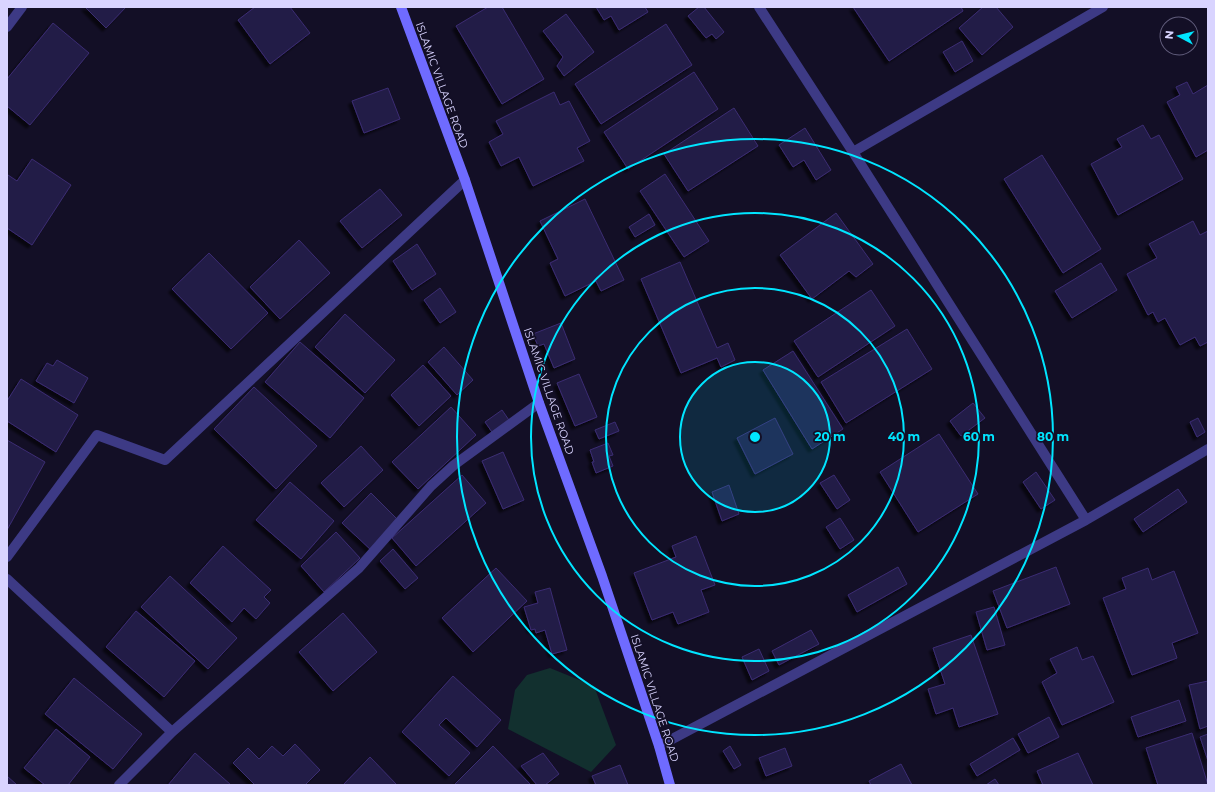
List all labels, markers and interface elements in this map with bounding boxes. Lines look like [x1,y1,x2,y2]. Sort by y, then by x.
north arrow [1159,16,1199,56]
street label: ISLAMIC VILLAGE ROAD [413,20,471,150]
text: N [1162,30,1177,40]
street label: ISLAMIC VILLAGE ROAD [521,326,577,456]
text: 20 m [814,429,846,444]
text: 40 m [888,429,920,444]
text: 60 m [963,429,995,444]
text: 80 m [1037,429,1069,444]
centre of rings [748,430,762,444]
street label: ISLAMIC VILLAGE ROAD [628,632,682,764]

